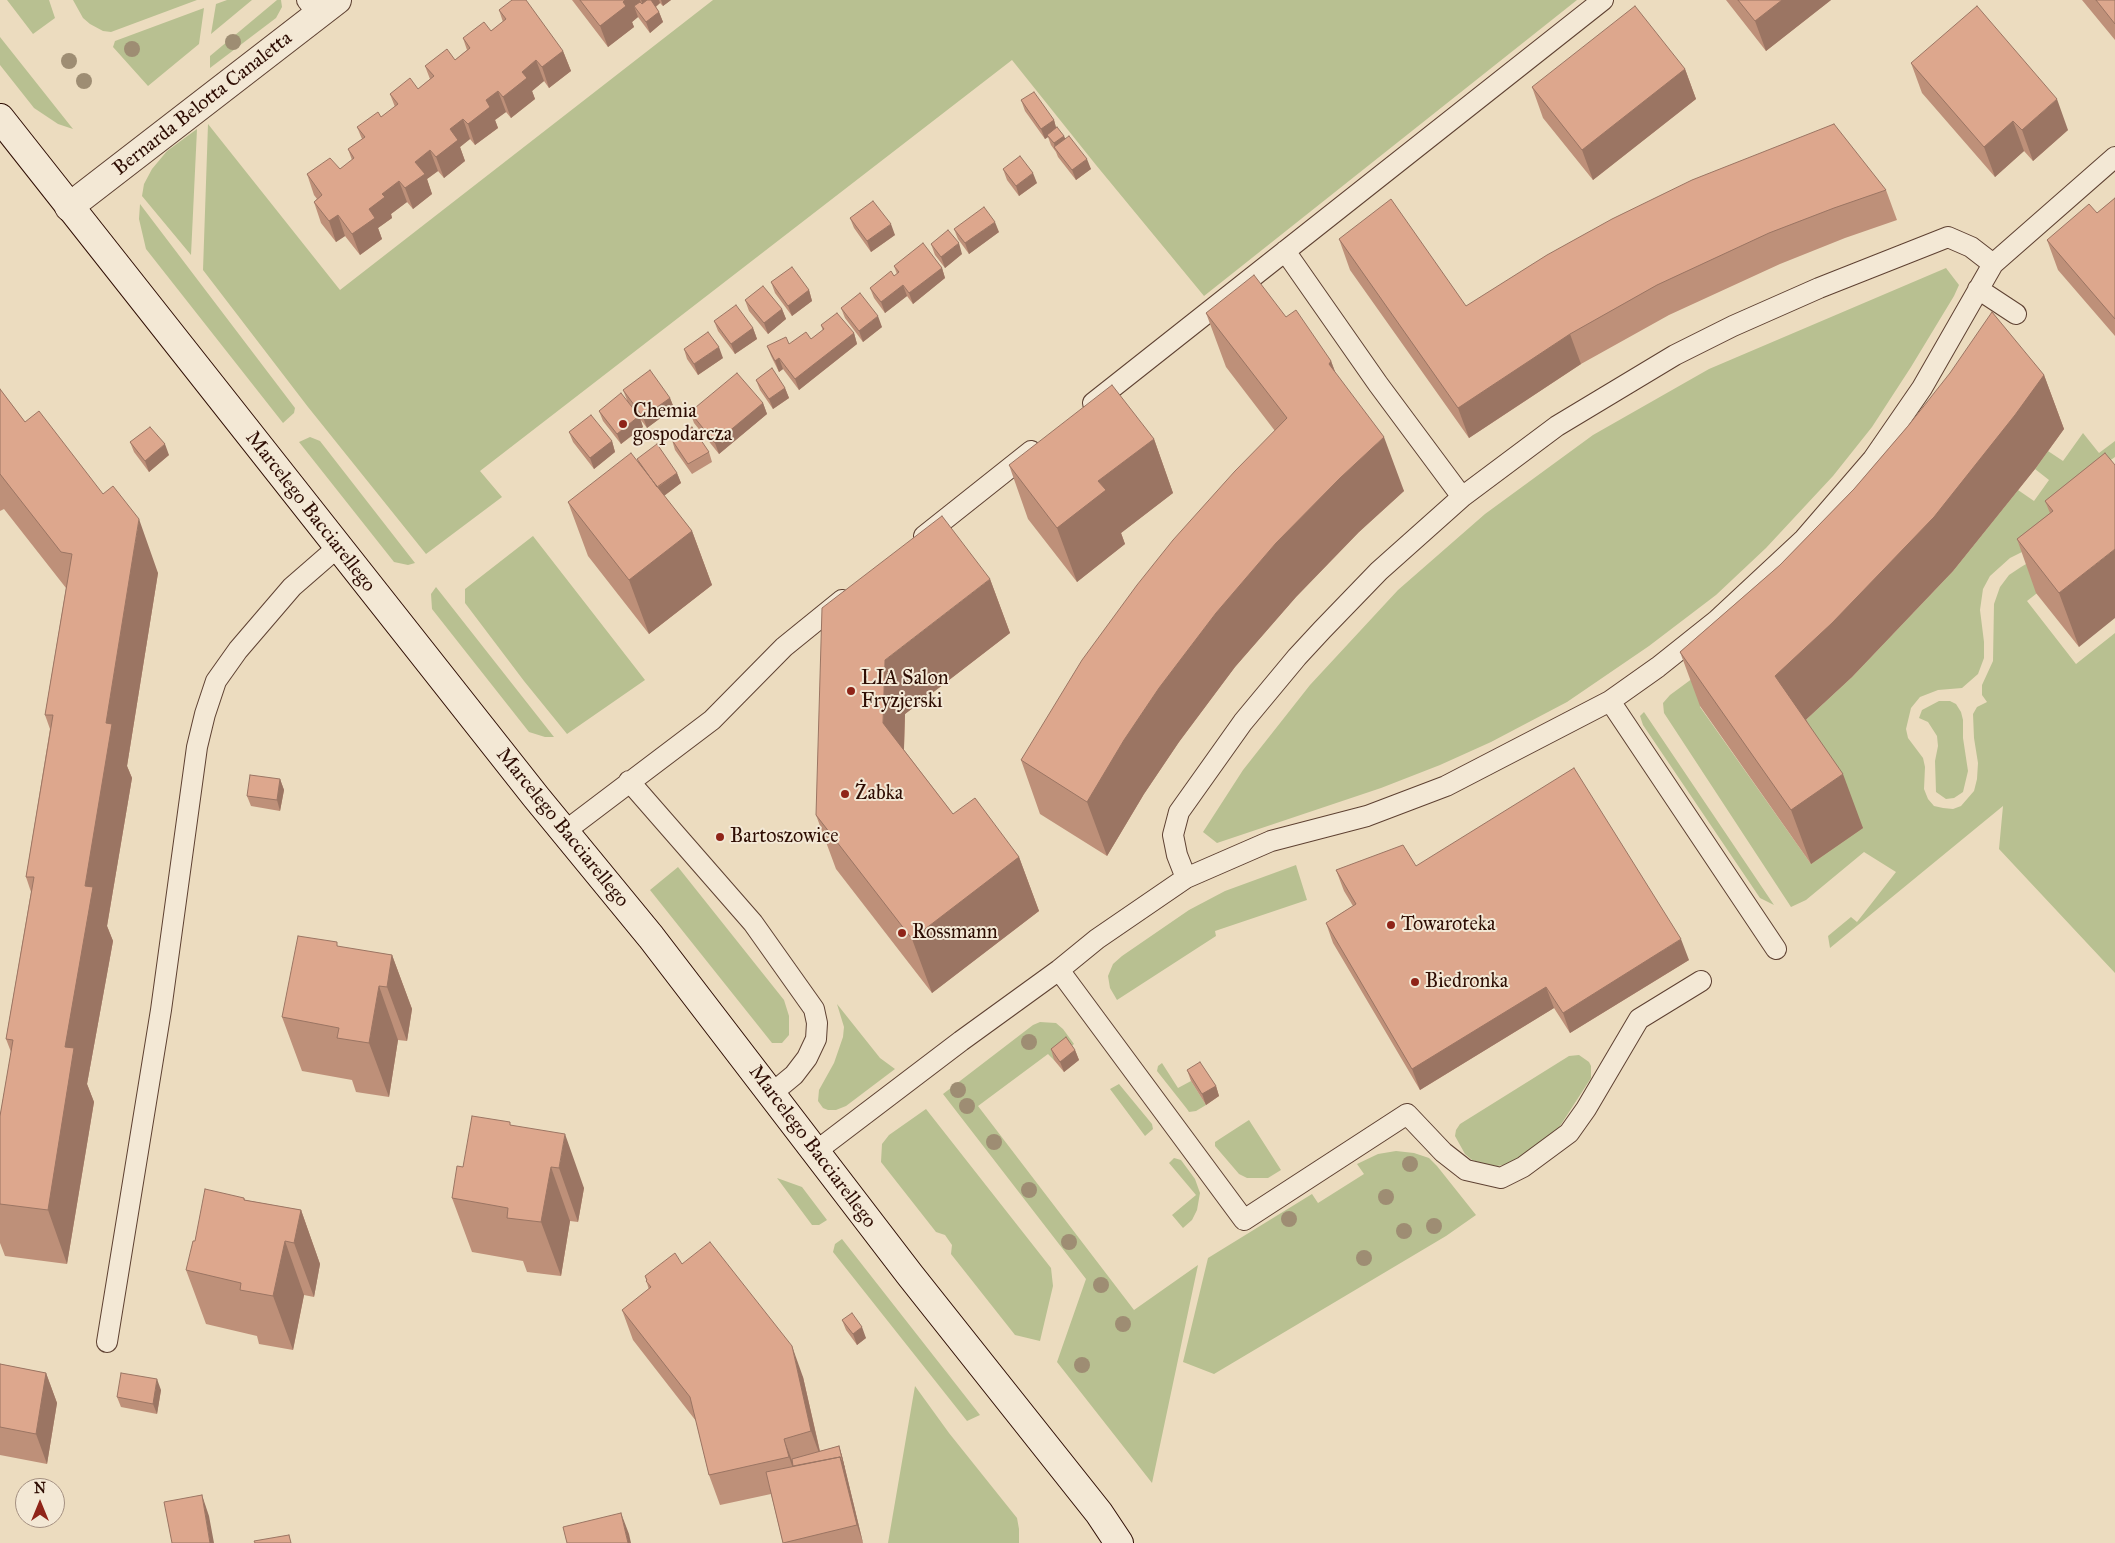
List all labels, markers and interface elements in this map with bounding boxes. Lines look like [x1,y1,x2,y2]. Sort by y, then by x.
street label: Bernarda Belotta Canaletta [109,27,297,181]
place label: Chemia gospodarcza [633,400,732,447]
marker: Chemia gospodarcza [617,418,629,430]
street label: Marcelego Bacciarellego [240,427,380,597]
place label: LIA Salon Fryzjerski [861,667,948,714]
marker: LIA Salon Fryzjerski [845,685,857,697]
street label: Marcelego Bacciarellego [490,744,634,912]
place label: Żabka [855,782,903,806]
marker: Żabka [839,788,851,800]
place label: Bartoszowice [730,825,838,849]
marker: Bartoszowice [714,831,726,843]
place label: Towaroteka [1401,913,1495,937]
marker: Towaroteka [1385,919,1397,931]
place label: Rossmann [912,921,998,945]
marker: Rossmann [896,927,908,939]
place label: Biedronka [1425,970,1508,994]
marker: Biedronka [1409,976,1421,988]
street label: Marcelego Bacciarellego [743,1061,881,1233]
north arrow [15,1478,65,1528]
text: N [34,1480,46,1497]

